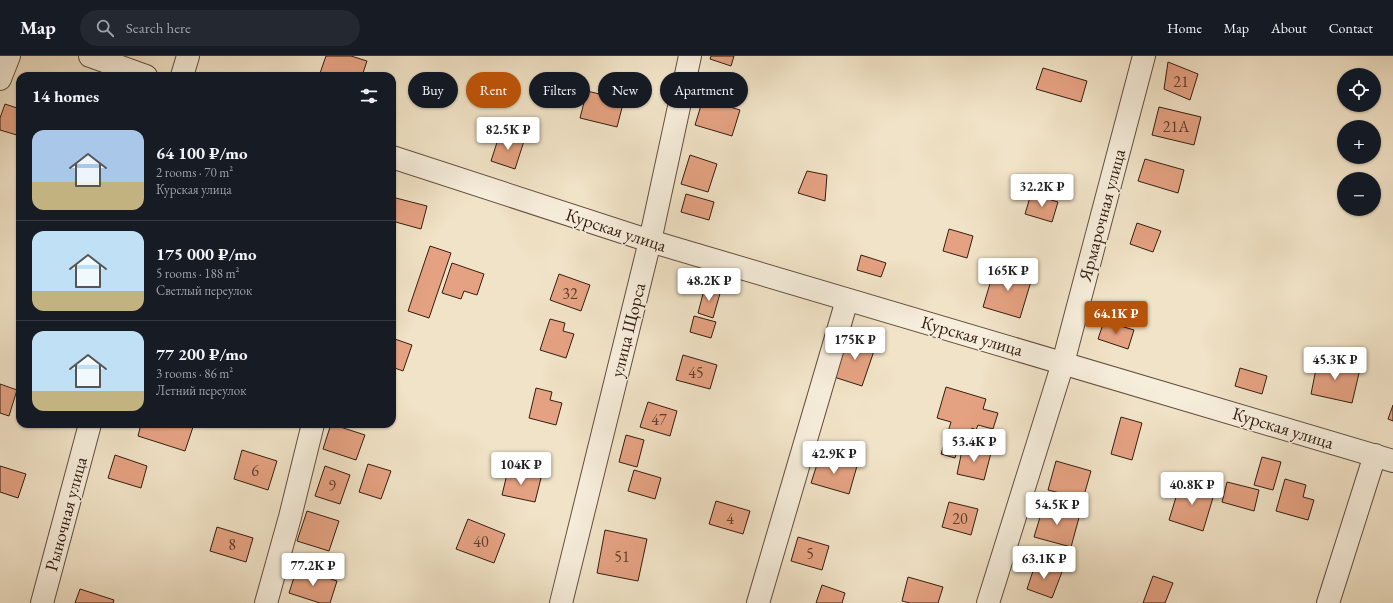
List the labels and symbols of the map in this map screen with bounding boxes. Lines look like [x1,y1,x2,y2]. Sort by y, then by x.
house number: 21 [1173,71,1189,92]
house number: 21А [1163,116,1190,137]
pin: 82.5K ₽ [471,117,545,151]
street label: Ярмарочная улица [1073,145,1130,285]
pin: 32.2K ₽ [1005,174,1079,208]
street label: Курская улица [563,202,670,257]
pin: 165K ₽ [975,258,1041,292]
pin: 48.2K ₽ [672,268,746,302]
street label: улица Щорса [605,279,651,380]
house number: 32 [562,283,578,304]
pin: 64.1K ₽ [1079,301,1153,335]
street label: Курская улица [919,310,1026,361]
pin: 175K ₽ [822,327,888,361]
pin: 45.3K ₽ [1298,347,1372,381]
house number: 45 [688,362,704,383]
street label: Курская улица [1230,401,1337,454]
house number: 47 [651,409,667,430]
pin: 53.4K ₽ [937,429,1011,463]
pin: 42.9K ₽ [797,441,871,475]
pin: 104K ₽ [488,452,554,486]
street label: Рыночная улица [39,453,92,574]
house number: 6 [251,460,259,481]
pin: 40.8K ₽ [1155,472,1229,506]
house number: 9 [328,475,336,496]
pin: 54.5K ₽ [1020,492,1094,526]
house number: 4 [726,508,734,529]
house number: 20 [952,508,968,529]
house number: 40 [473,531,489,552]
house number: 8 [228,534,236,555]
house number: 5 [806,543,814,564]
house number: 51 [614,546,630,567]
pin: 63.1K ₽ [1007,546,1081,580]
pin: 77.2K ₽ [276,553,350,587]

